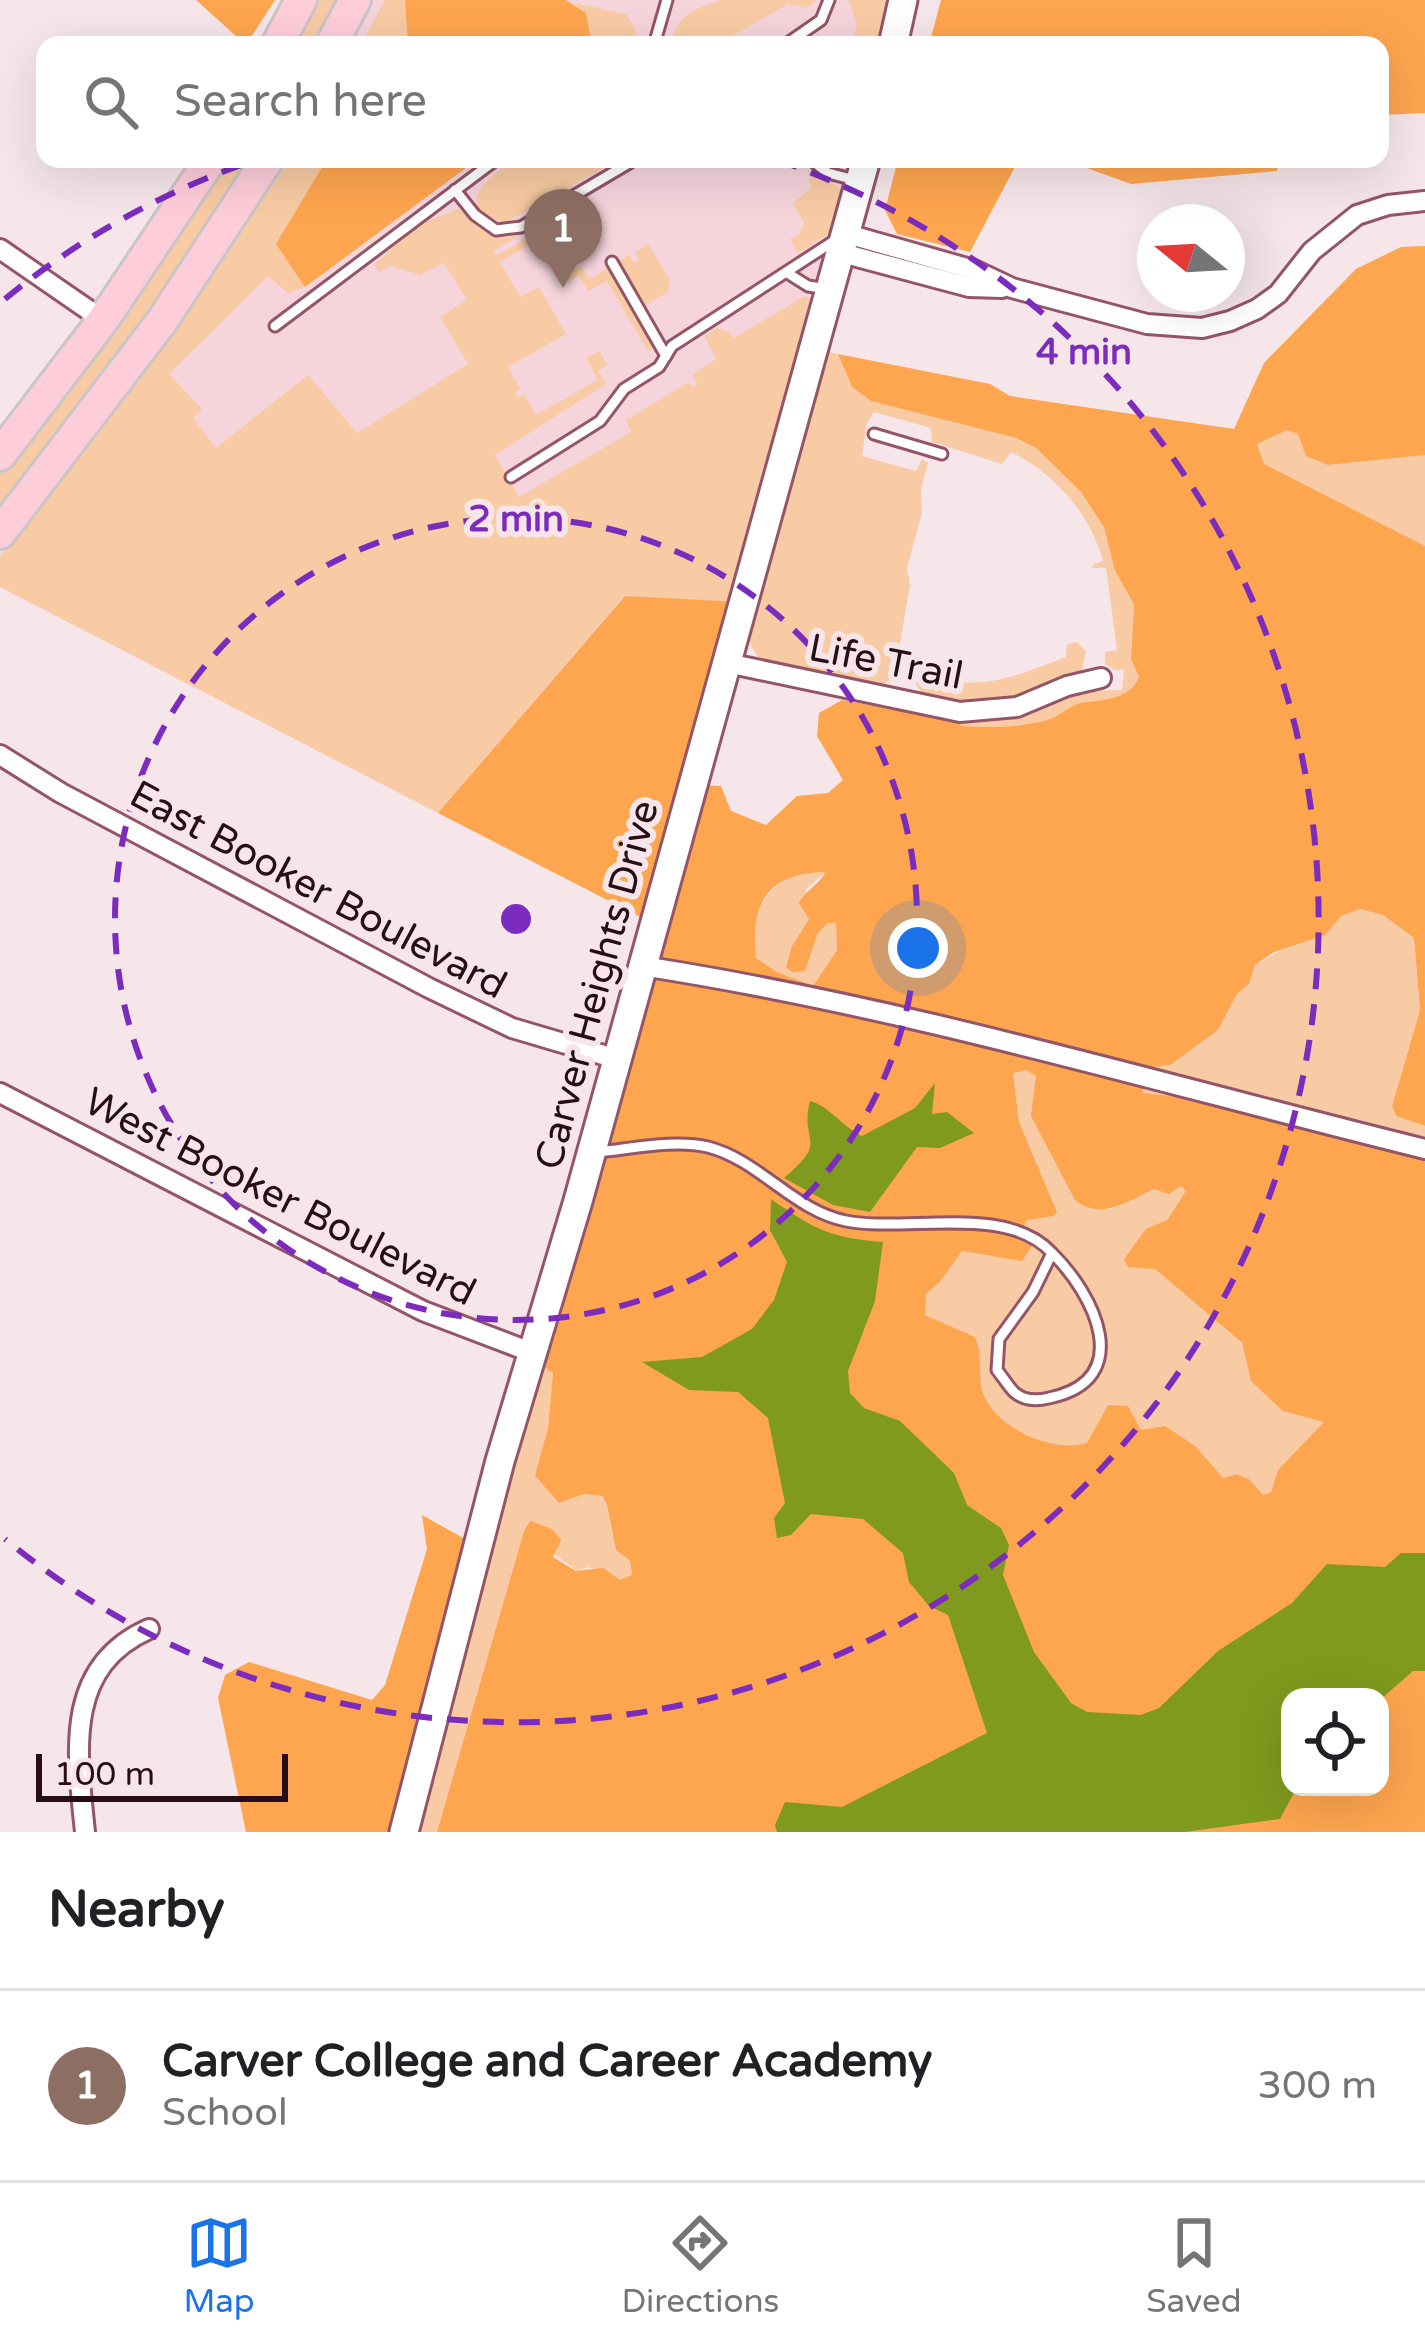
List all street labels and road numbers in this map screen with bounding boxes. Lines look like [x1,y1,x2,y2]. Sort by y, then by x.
street label: Life Trail [805,624,967,700]
street label: East Booker Boulevard [122,771,514,1009]
street label: Carver Heights Drive [525,795,669,1175]
street label: West Booker Boulevard [76,1078,484,1316]

